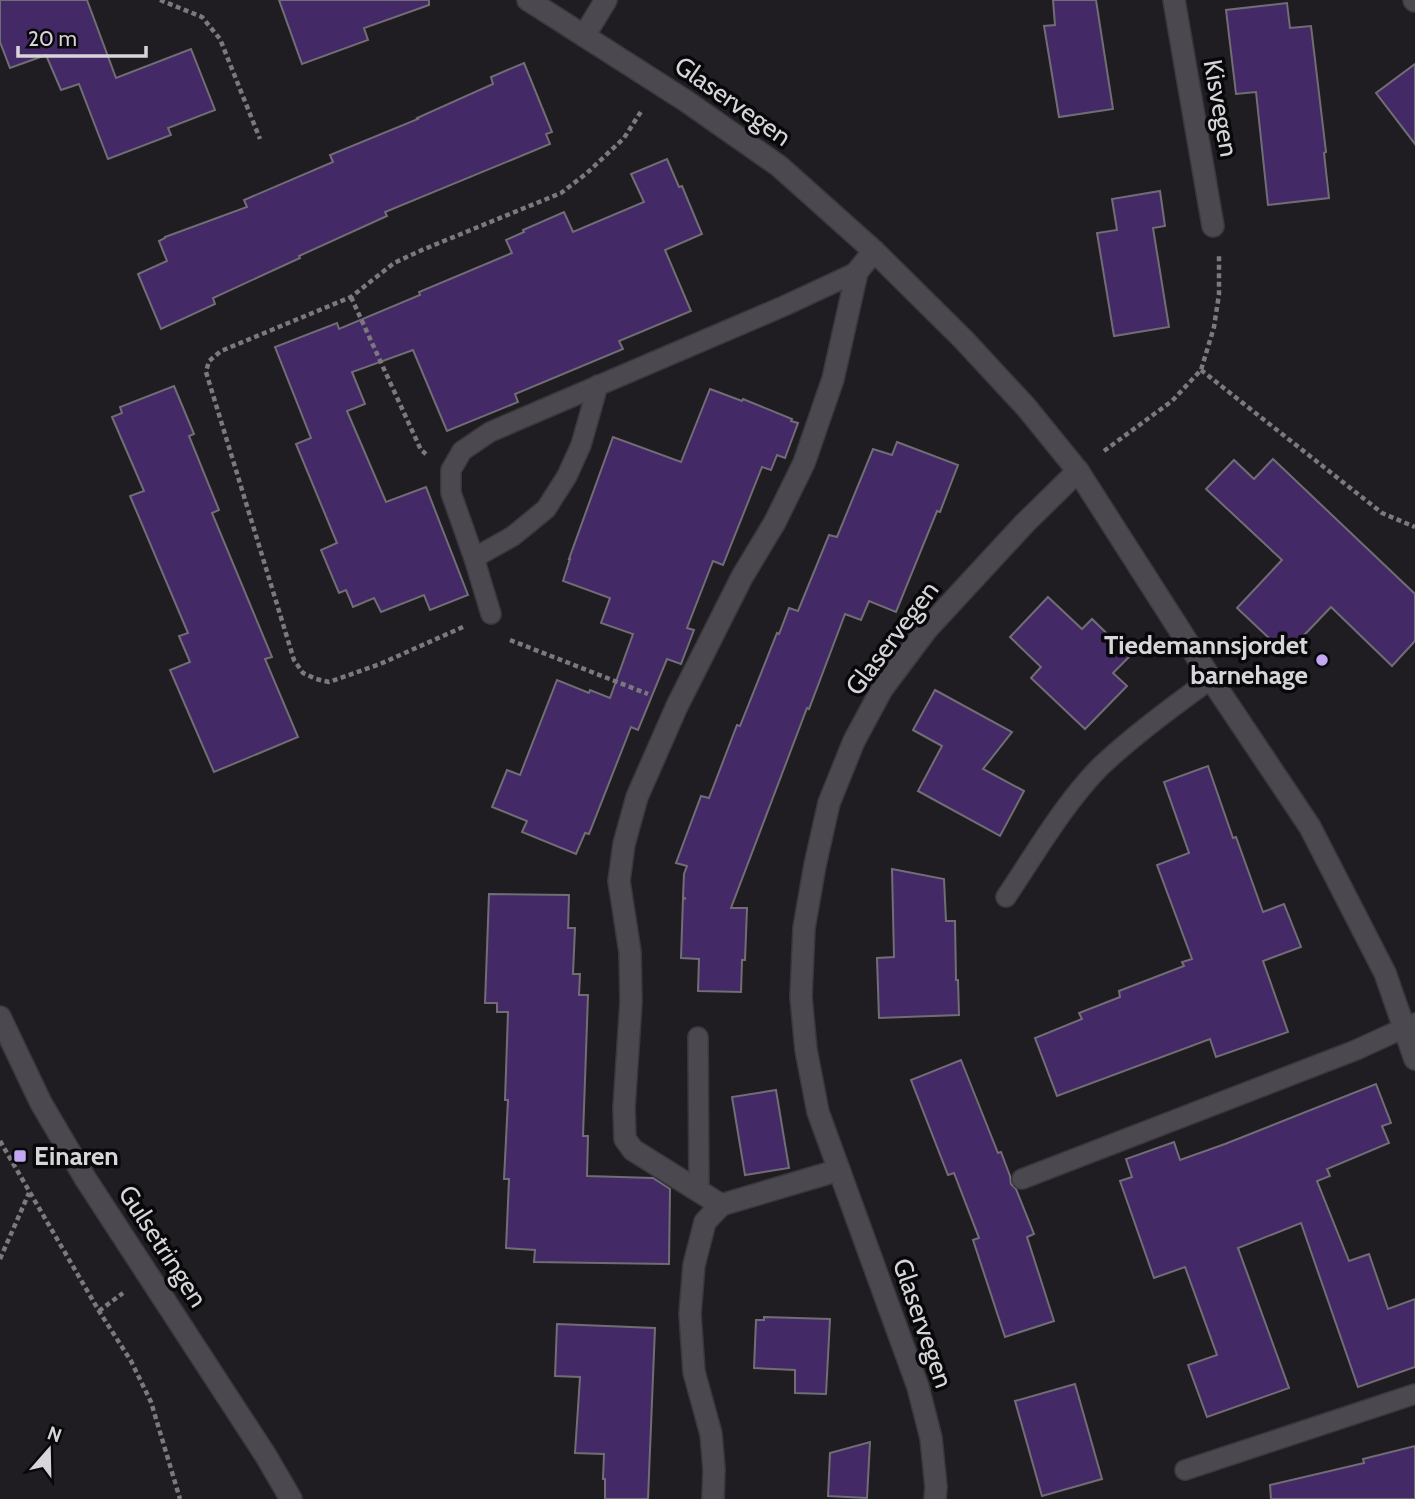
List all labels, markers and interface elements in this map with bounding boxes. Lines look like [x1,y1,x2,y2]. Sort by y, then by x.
scale bar [18,14,145,58]
text: 20 m [28,26,77,51]
street label: Glaservegen [669,49,797,153]
street label: Kisvegen [1197,57,1245,159]
street label: Glaservegen [839,575,945,701]
place label: Tiedemannsjordet barnehage [1104,629,1308,691]
marker: Tiedemannsjordet barnehage [1314,652,1330,668]
place label: Einaren [34,1140,119,1172]
marker: Einaren [12,1148,28,1164]
street label: Gulsetringen [112,1179,214,1313]
street label: Glaservegen [886,1254,960,1392]
north arrow [14,1415,84,1485]
text: N [44,1421,65,1448]

